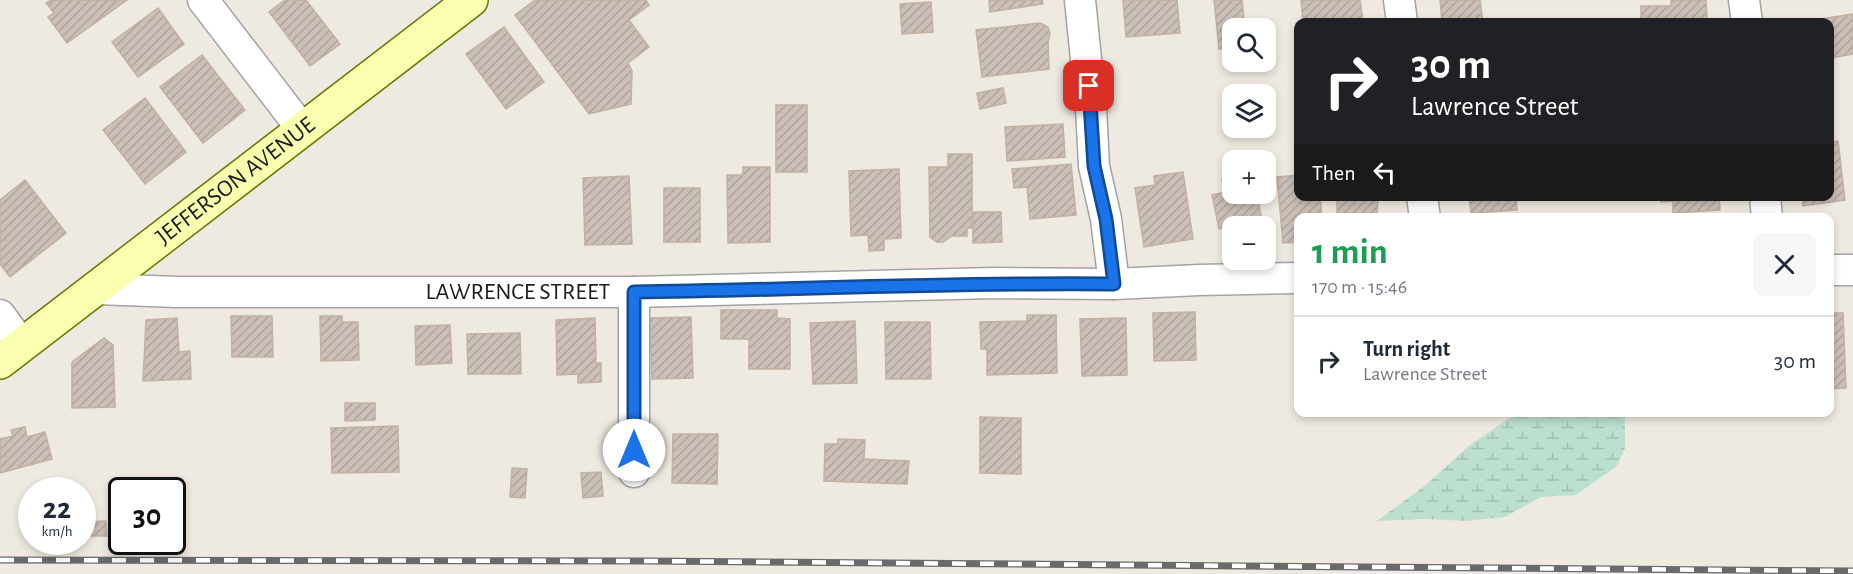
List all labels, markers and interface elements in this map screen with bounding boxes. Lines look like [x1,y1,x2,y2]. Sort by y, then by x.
map controls [1222,18,1276,270]
button: search [1222,18,1276,72]
icon: right [1312,42,1390,120]
text: 30 m [1411,44,1491,86]
pin [1063,60,1114,111]
icon: arrive [1072,69,1105,102]
button: layers [1222,84,1276,138]
text: Lawrence Street [1411,93,1578,120]
street label: JEFFERSON AVENUE [152,112,320,249]
button: + [1222,150,1276,204]
icon: left [1368,156,1401,189]
text: Then [1312,162,1356,184]
button: − [1222,216,1276,270]
button: close [1753,233,1816,296]
text: 1 min [1312,234,1388,270]
text: 170 m · 15:46 [1312,277,1407,297]
street label: LAWRENCE STREET [426,280,611,304]
text: Turn right [1363,338,1450,360]
icon: right [1312,345,1345,378]
text: 30 m [1774,350,1816,372]
text: Lawrence Street [1363,364,1487,384]
position arrow [602,418,666,482]
speed limit sign: 30 [108,477,186,555]
text: 22 [43,494,71,524]
text: km/h [42,524,72,539]

